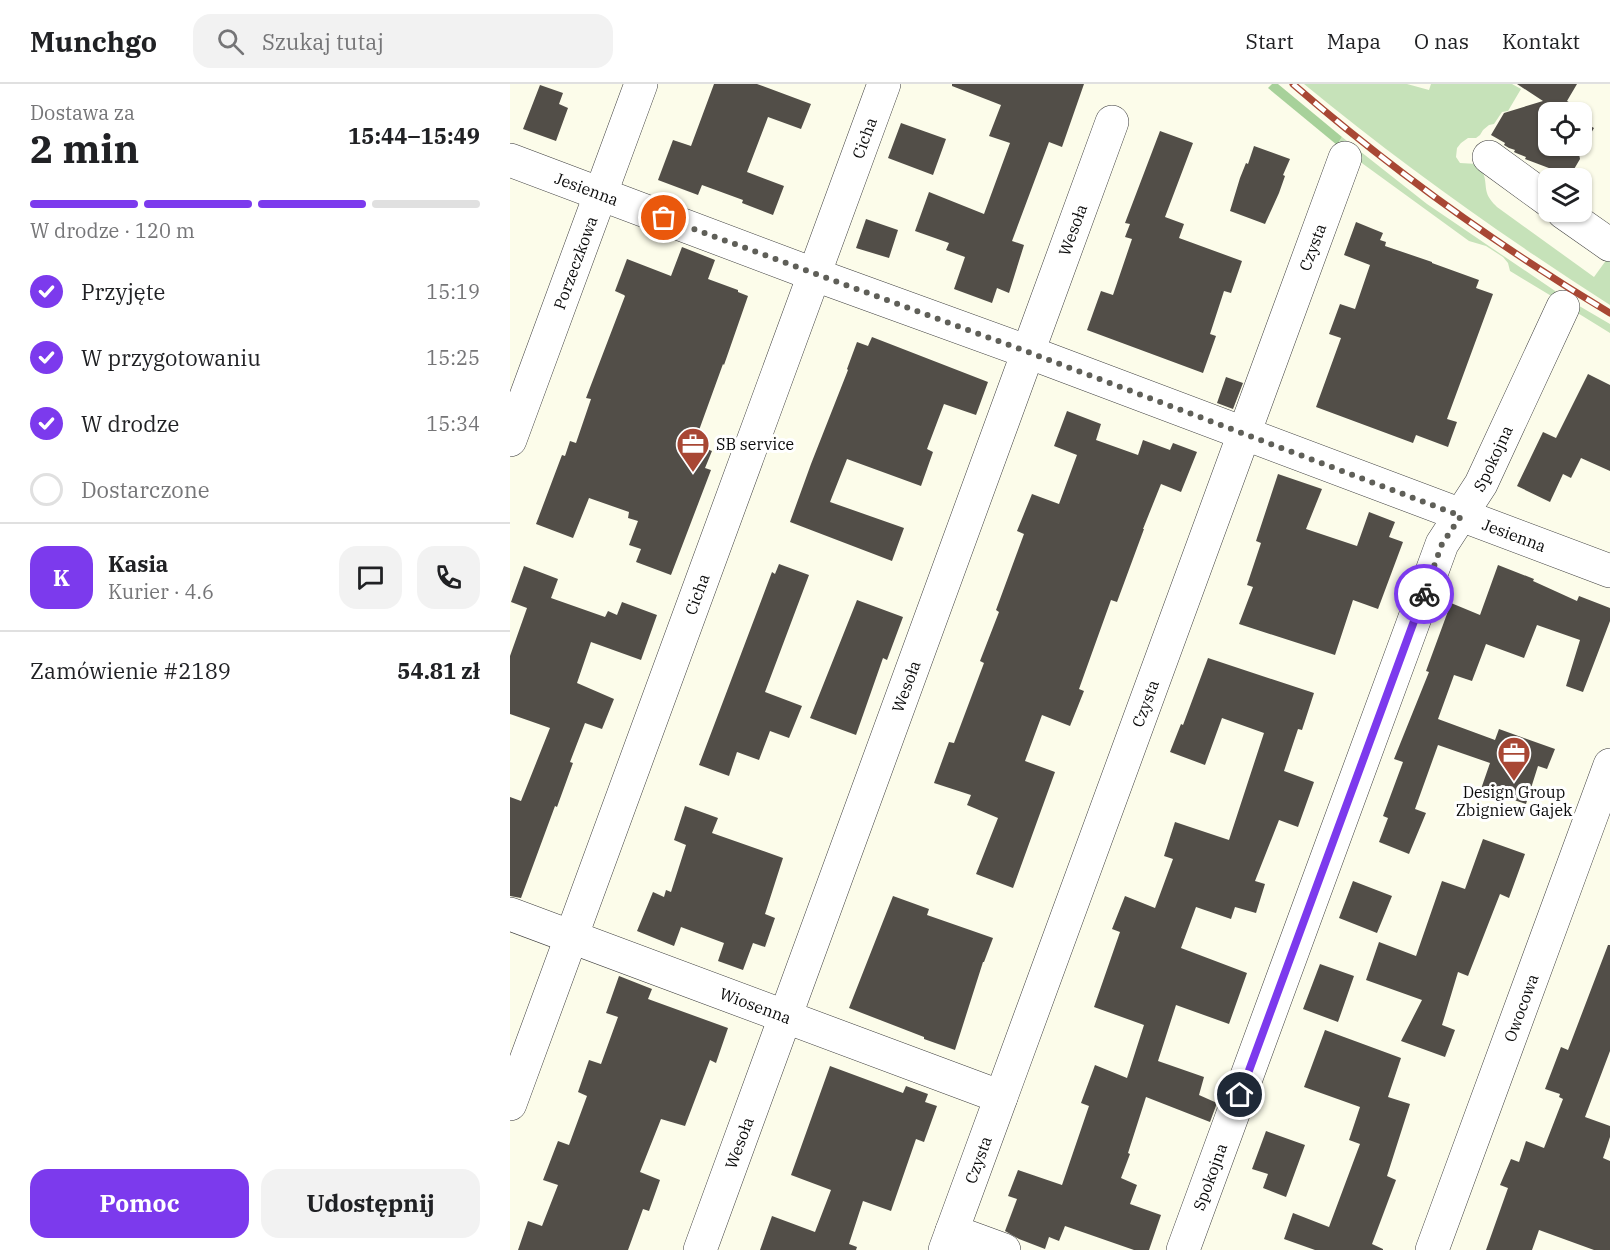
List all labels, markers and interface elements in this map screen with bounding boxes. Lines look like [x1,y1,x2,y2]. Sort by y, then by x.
search box [193,14,613,68]
text: Munchgo [30,23,157,60]
icon: search [214,25,247,58]
text: Szukaj tutaj [262,27,384,56]
text: Start [1246,27,1294,55]
text: Mapa [1327,27,1381,55]
text: O nas [1414,27,1469,55]
text: Kontakt [1502,27,1580,55]
text: Dostawa za [30,99,135,126]
map controls [1538,102,1592,222]
button: locate [1538,102,1592,156]
street label: Cicha [848,114,881,161]
text: 15:44–15:49 [348,121,480,150]
text: 2 min [30,123,139,174]
street label: Jesienna [552,168,622,210]
button: layers [1538,168,1592,222]
pin [638,192,689,243]
icon: bag [647,201,680,234]
street label: Wesoła [1054,201,1091,259]
street label: Porzeczkowa [549,213,602,312]
text: W drodze · 120 m [30,217,195,244]
street label: Czysta [1295,220,1330,274]
icon: check [30,275,63,308]
text: Przyjęte [81,277,165,306]
text: 15:19 [426,278,480,305]
icon: check [30,341,63,374]
text: W przygotowaniu [81,343,261,372]
text: 15:25 [426,344,480,371]
icon: check [30,407,63,440]
text: W drodze [81,409,179,438]
text: 15:34 [426,410,480,437]
street label: Spokojna [1469,422,1517,495]
office icon: SB service [675,426,711,473]
place label: SB service [716,434,794,454]
text: Dostarczone [81,475,210,504]
street label: Jesienna [1480,514,1549,556]
button: chat [339,546,402,609]
button: phone [417,546,480,609]
text: Kasia [108,549,168,578]
text: K [53,563,70,592]
courier [1394,564,1454,624]
street label: Cicha [680,571,714,618]
text: Kurier · 4.6 [108,578,214,605]
icon: bike [1408,578,1441,611]
text: Zamówienie #2189 [30,656,231,685]
text: 54.81 zł [397,656,480,685]
street label: Wesoła [887,657,925,715]
street label: Czysta [1127,677,1163,730]
office icon: Design Group Zbigniew Gajek [1496,735,1532,782]
place label: Design Group Zbigniew Gajek [1456,782,1573,820]
street label: Owocowa [1499,971,1543,1045]
street label: Wiosenna [717,983,794,1028]
pin [1214,1069,1265,1120]
icon: home [1223,1078,1256,1111]
street label: Wesoła [720,1114,758,1172]
street label: Czysta [960,1133,996,1186]
street label: Spokojna [1188,1140,1231,1213]
button: Pomoc [30,1169,249,1238]
button: Udostępnij [261,1169,480,1238]

